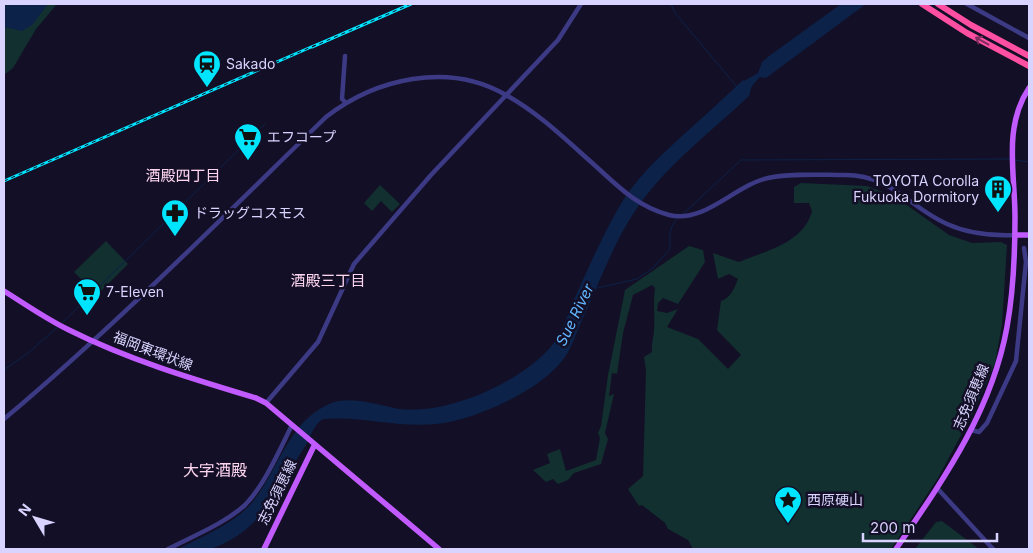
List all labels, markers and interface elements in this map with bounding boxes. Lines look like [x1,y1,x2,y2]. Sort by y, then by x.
one-way arrow [974,36,989,46]
station icon: Sakado [192,49,222,88]
place label: Sakado [226,55,275,72]
supermarket icon: エフコープ [233,122,263,161]
place label: エフコープ [267,128,336,145]
district label: 酒殿四丁目 [145,166,221,185]
place label: TOYOTA Corolla Fukuoka Dormitory [853,172,979,205]
building icon: TOYOTA Corolla Fukuoka Dormitory [983,174,1013,213]
pharmacy icon: ドラッグコスモス [160,198,190,237]
place label: ドラッグコスモス [194,204,306,221]
district label: 酒殿三丁目 [290,271,366,290]
supermarket icon: 7-Eleven [72,277,102,316]
water label: Sue River [551,280,598,349]
place label: 7-Eleven [106,283,164,300]
street label: 福岡東環状線 [111,328,195,374]
street label: 志免須恵線 [949,361,992,432]
street label: 志免須恵線 [254,457,300,527]
district label: 大字酒殿 [183,460,247,480]
place icon: 西原硬山 [773,485,803,524]
place label: 西原硬山 [807,491,863,508]
north arrow [10,493,60,543]
text: N [14,500,34,519]
scale bar [863,510,997,542]
text: 200 m [870,518,915,537]

